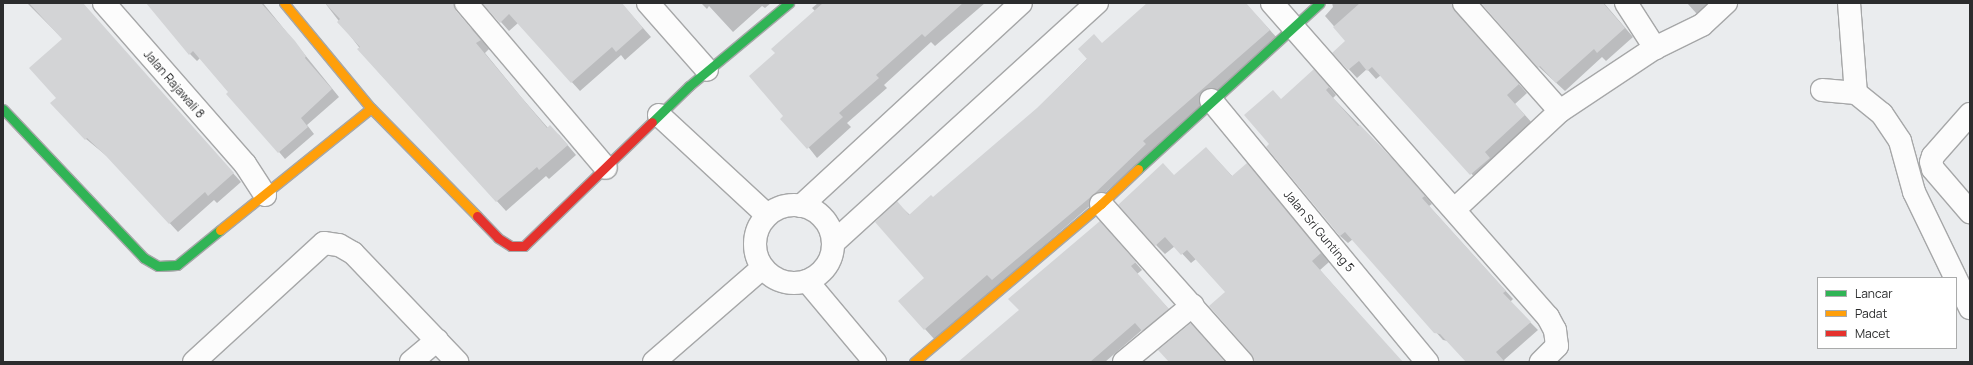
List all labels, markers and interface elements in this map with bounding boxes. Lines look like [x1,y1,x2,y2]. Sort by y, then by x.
street label: Jalan Rajawali 8 [141,47,207,121]
street label: Jalan Sri Gunting 5 [1281,187,1357,275]
legend [1817,277,1957,349]
text: Lancar [1855,285,1892,302]
text: Padat [1855,305,1887,322]
text: Macet [1855,325,1890,342]

